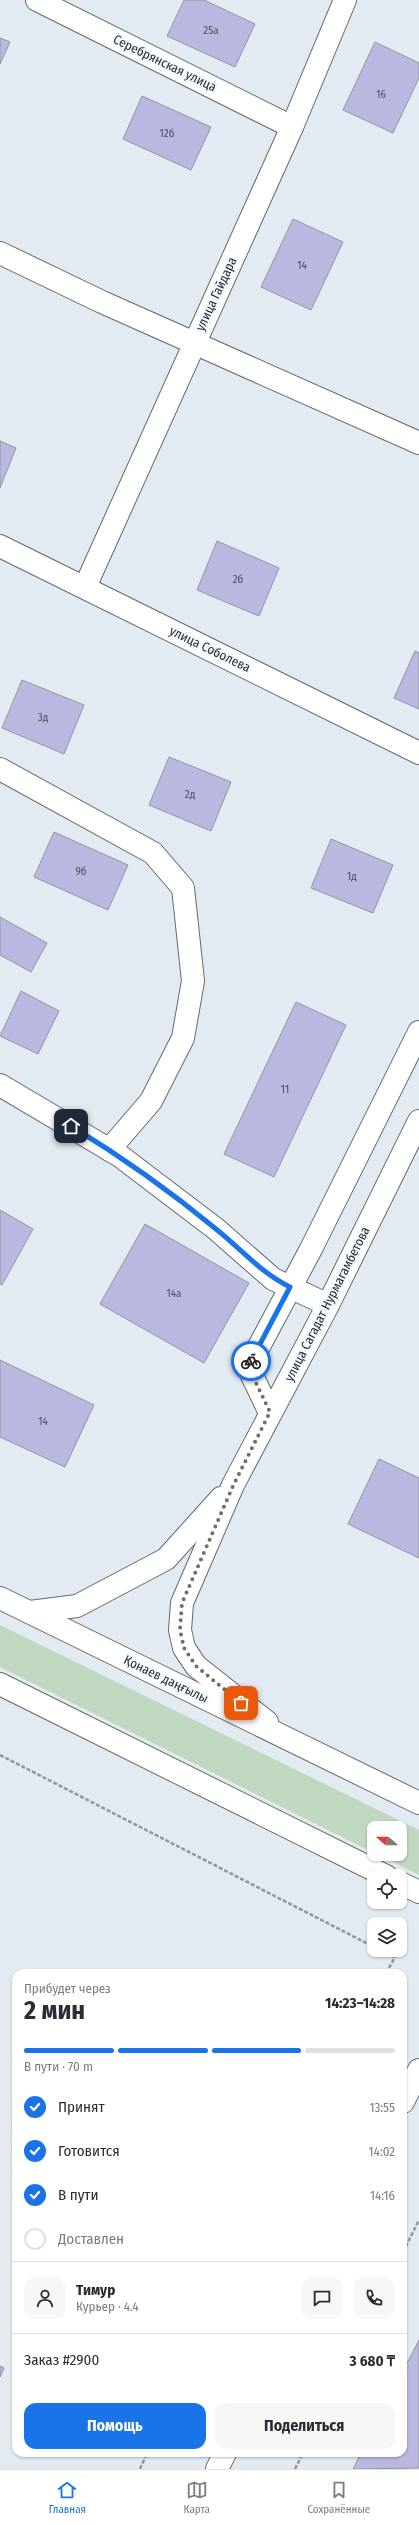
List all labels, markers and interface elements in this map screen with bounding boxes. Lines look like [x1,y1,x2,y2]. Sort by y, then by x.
house number: 25а [203,24,219,37]
street label: Серебрянская улица [111,32,219,94]
house number: 16 [376,88,386,101]
house number: 12б [160,127,175,140]
street label: улица Гайдара [192,255,240,333]
house number: 14 [297,259,307,272]
house number: 2б [233,573,244,586]
street label: улица Соболева [167,623,253,675]
house number: 3д [38,711,49,724]
house number: 2д [185,788,196,801]
house number: 9б [75,865,87,878]
house number: 1д [347,870,357,883]
house number: 11 [281,1083,289,1096]
pin [54,1109,88,1143]
icon: home [60,1115,82,1137]
street label: улица Сагадат Нурмагамбетова [281,1224,373,1384]
house number: 14а [166,1287,182,1300]
courier [231,1341,271,1381]
icon: bike [240,1350,262,1372]
house number: 14 [38,1415,48,1428]
street label: Қонаев даңғылы [121,1652,211,1706]
pin [224,1686,258,1720]
icon: bag [230,1692,252,1714]
north arrow [367,1821,407,1861]
map controls [367,1821,407,1957]
button: locate [367,1869,407,1909]
button: layers [367,1917,407,1957]
text: Прибудет через [24,1981,111,1996]
text: 14:23–14:28 [325,1994,395,2012]
text: 2 мин [24,1995,85,2026]
text: В пути · 70 m [24,2059,93,2074]
icon: check [24,2096,46,2118]
text: Принят [58,2098,105,2116]
text: 13:55 [369,2100,395,2115]
icon: check [24,2140,46,2162]
text: Готовится [58,2142,120,2160]
text: 14:02 [369,2144,395,2159]
icon: check [24,2184,46,2206]
text: В пути [58,2186,99,2204]
text: 14:16 [370,2188,395,2203]
text: Доставлен [58,2230,124,2248]
button: person [24,2277,66,2319]
button: chat [301,2277,343,2319]
button: phone [353,2277,395,2319]
text: Тимур [76,2281,115,2299]
text: Курьер · 4.4 [76,2299,139,2314]
text: Заказ #2900 [24,2351,99,2369]
text: 3 680 ₸ [350,2352,395,2370]
button: Помощь [24,2403,206,2449]
button: Поделиться [214,2403,395,2449]
tab: Главная [49,2479,86,2516]
tab: Карта [184,2479,210,2516]
tab: Сохранённые [307,2479,370,2516]

